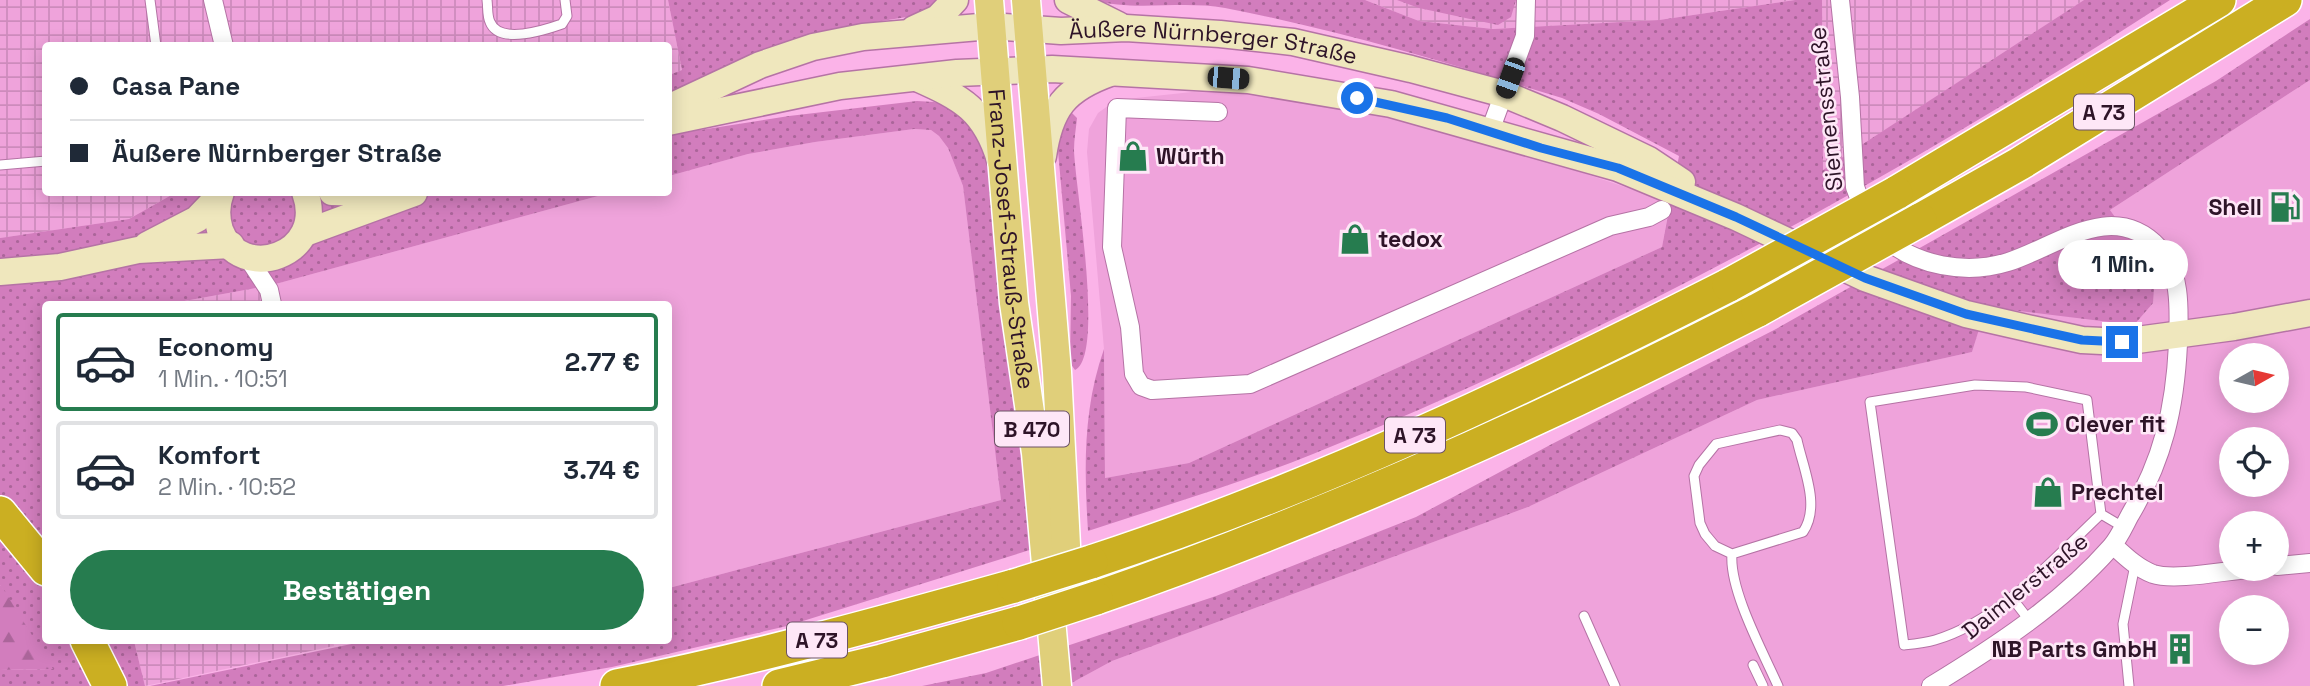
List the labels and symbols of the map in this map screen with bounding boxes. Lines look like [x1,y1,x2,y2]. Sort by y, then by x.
street label: Äußere Nürnberger Straße [1068,13,1360,71]
street label: Siemensstraße [1802,25,1850,193]
car [1493,55,1528,101]
car [1207,66,1250,90]
route start [1341,82,1373,114]
street label: Franz-Josef-Strauß-Straße [981,88,1041,391]
road number: A 73 [2074,94,2134,130]
shop icon: Würth [1116,139,1150,173]
place label: Würth [1156,141,1225,171]
fuel station icon: Shell [2268,190,2302,224]
place label: Shell [2208,192,2262,222]
shop icon: tedox [1338,222,1372,256]
place label: tedox [1378,224,1443,254]
callout: 1 Min. [2057,240,2187,290]
route end [2106,326,2138,358]
north arrow [2219,343,2289,413]
sports icon: Clever fit [2025,407,2059,441]
place label: Clever fit [2065,409,2165,439]
road number: B 470 [995,412,1069,446]
road number: A 73 [1385,418,1445,452]
shop icon: Prechtel [2031,475,2065,509]
place label: Prechtel [2071,477,2164,507]
street label: Daimlerstraße [1956,526,2094,646]
road number: A 73 [787,622,847,658]
building icon: NB Parts GmbH [2163,632,2197,666]
place label: NB Parts GmbH [1991,634,2157,664]

